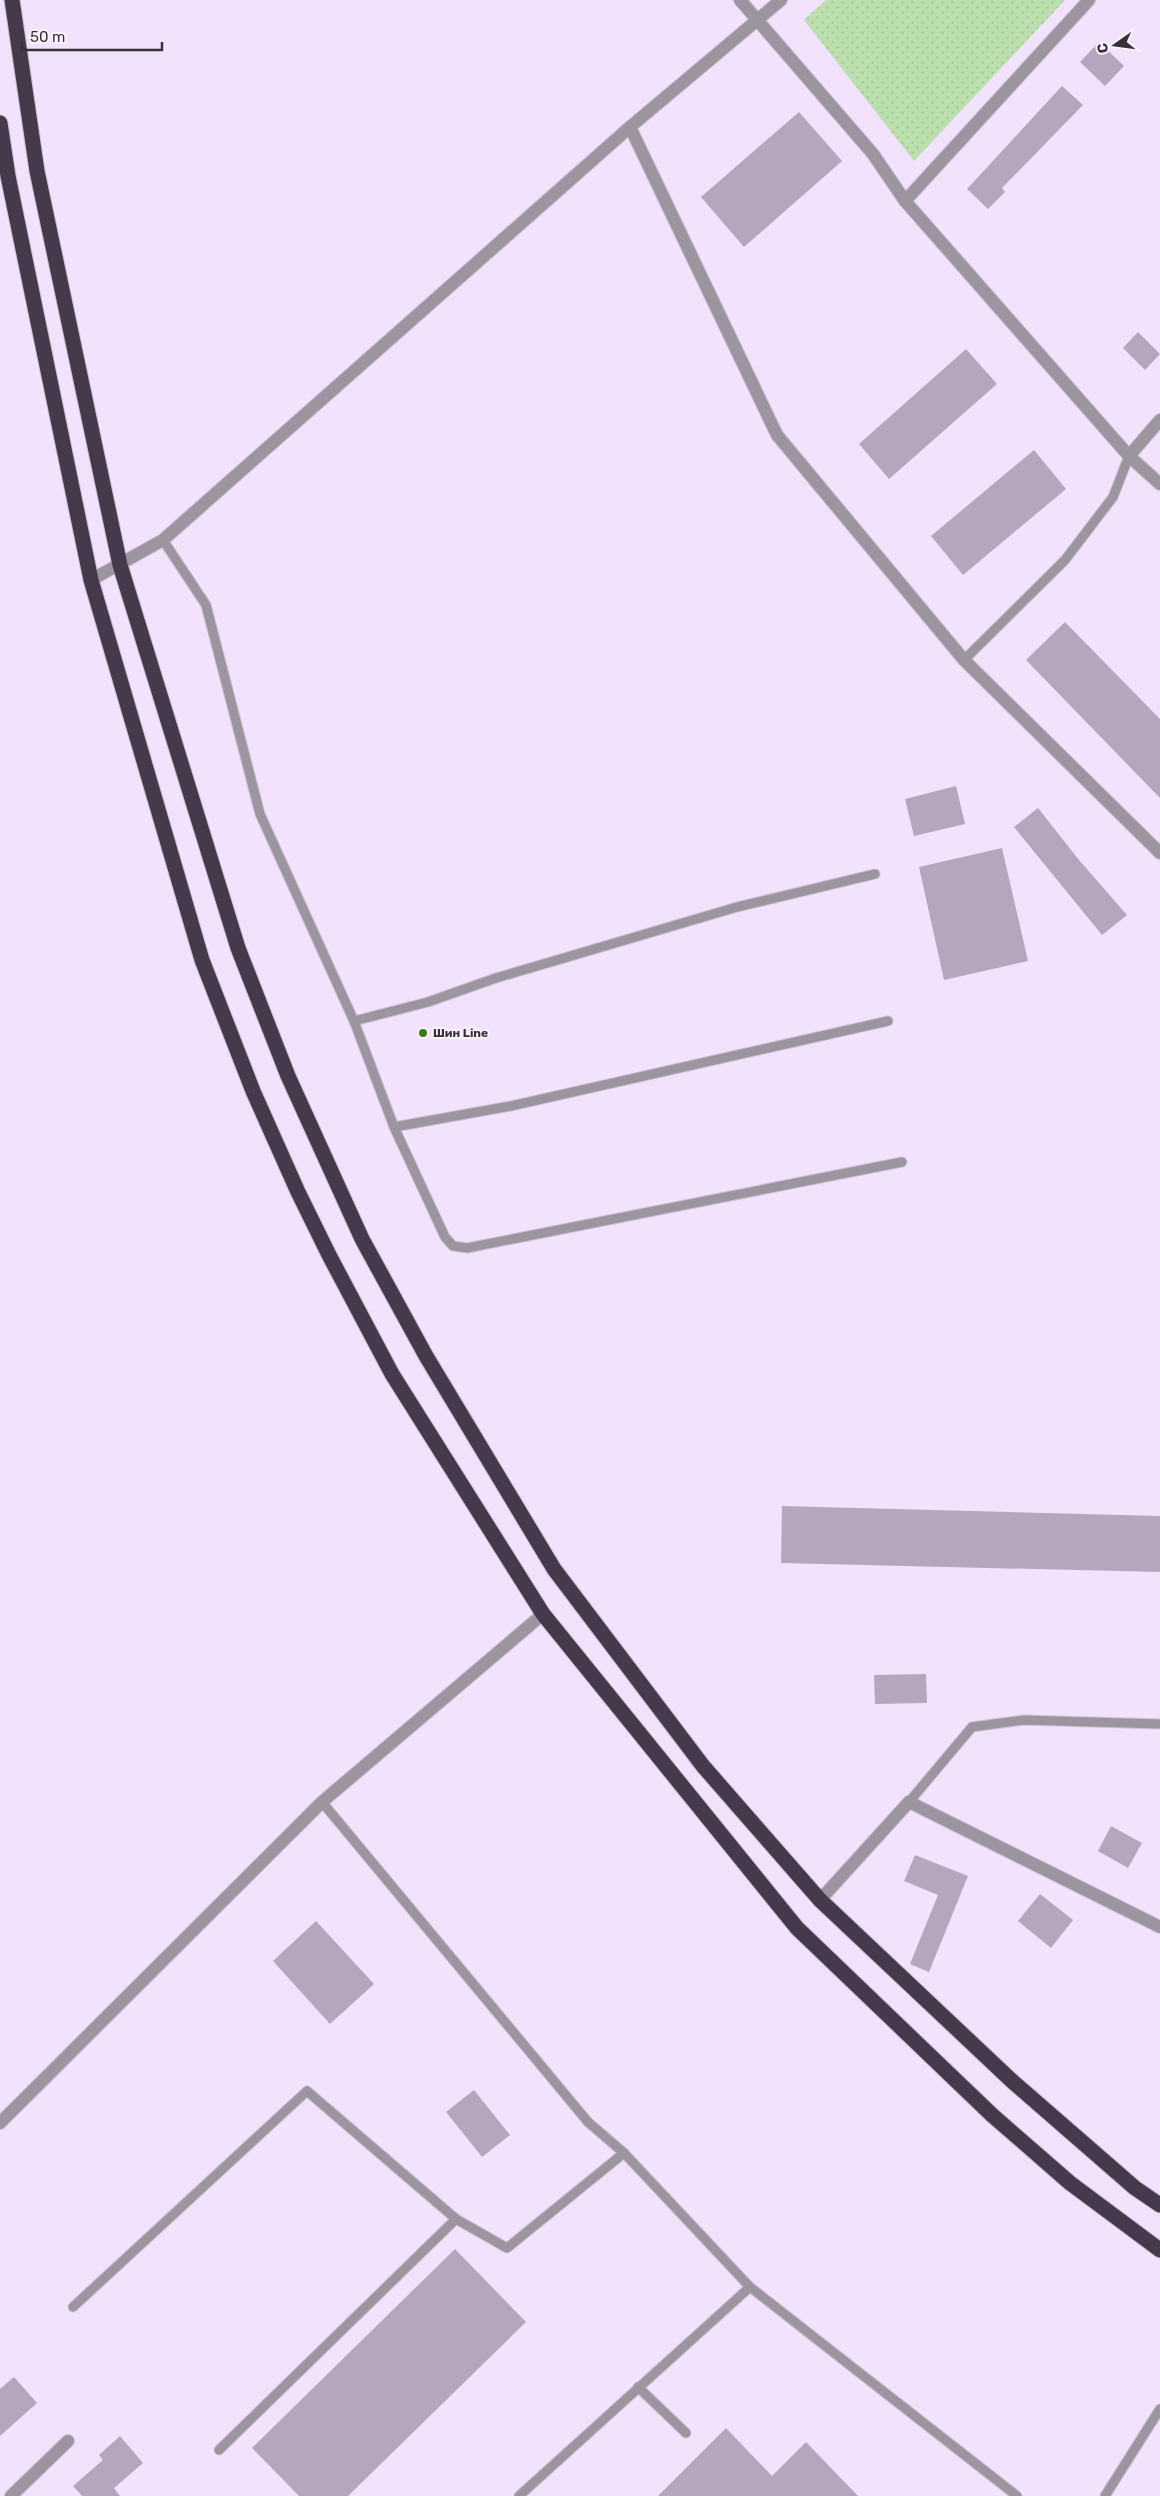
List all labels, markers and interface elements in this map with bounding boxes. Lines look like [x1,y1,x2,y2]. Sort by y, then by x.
scale bar [22,20,162,52]
north arrow [1090,20,1140,70]
text: 50 m [30,28,65,46]
text: С [1093,41,1112,55]
place label: Шин Line [433,1026,488,1040]
marker: Шин Line [417,1027,429,1039]

